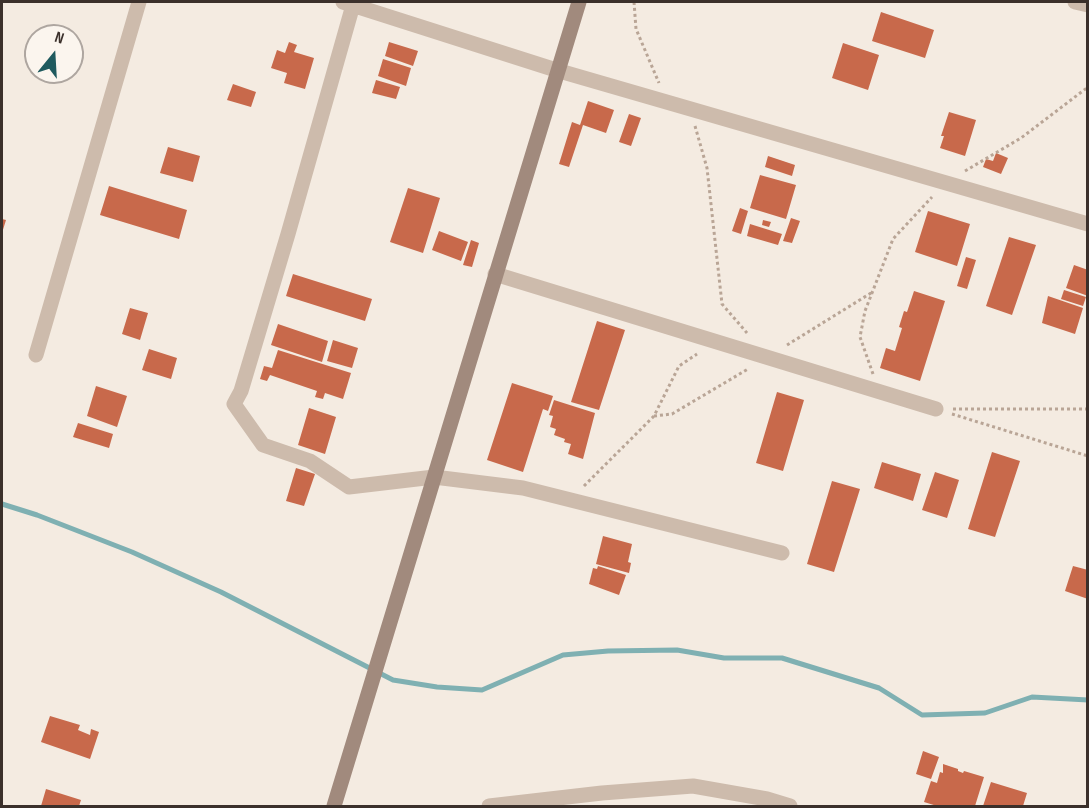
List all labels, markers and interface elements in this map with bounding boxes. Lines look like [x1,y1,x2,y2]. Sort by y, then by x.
north arrow [24,24,84,84]
text: N [52,28,66,49]

